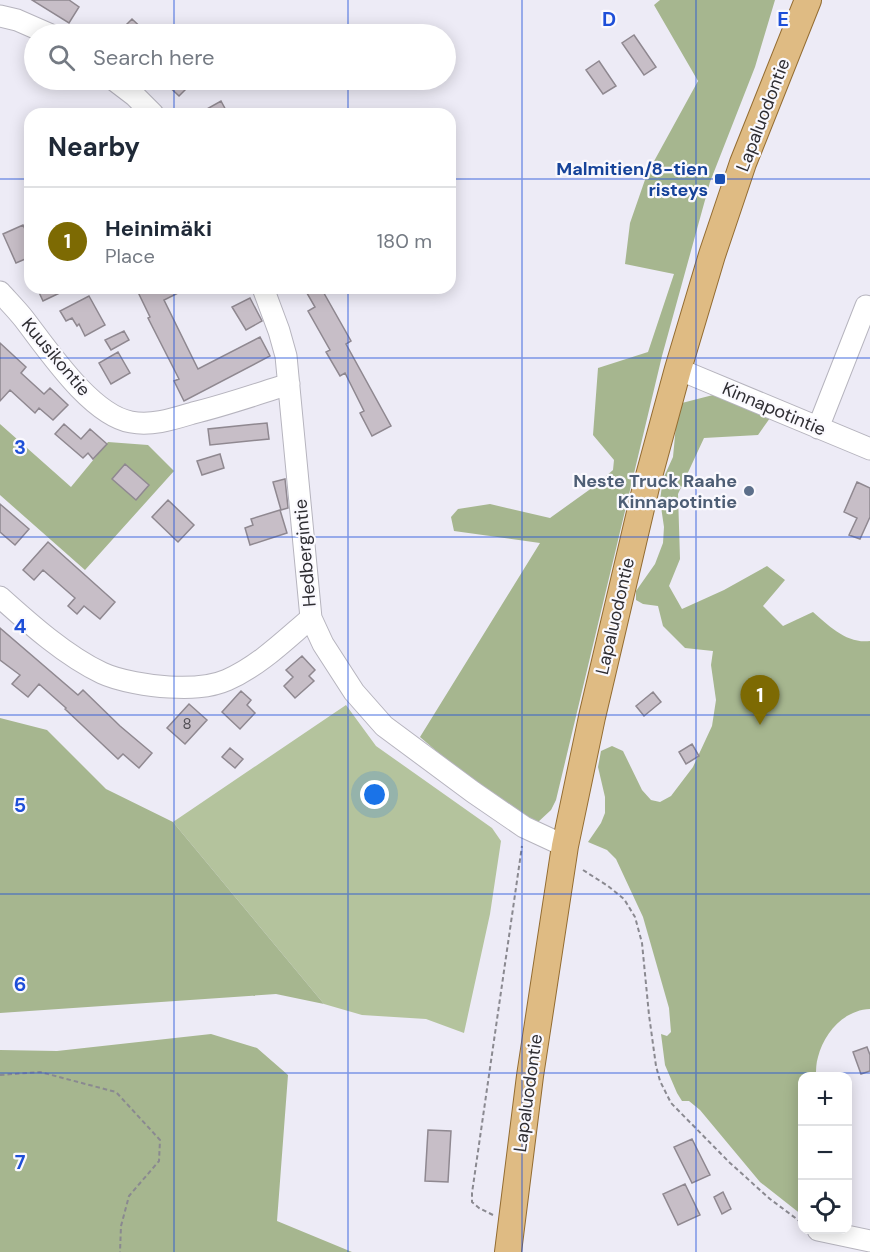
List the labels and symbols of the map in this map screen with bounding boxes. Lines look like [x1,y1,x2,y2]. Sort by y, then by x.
text: D [602,6,616,32]
text: E [777,6,789,32]
street label: Lapaluodontie [730,55,796,175]
place label: Malmitien/8-tien risteys [556,157,708,202]
marker: Malmitien/8-tien risteys [713,172,727,186]
street label: Kuusikontie [16,313,96,401]
street label: Kinnapotintie [719,376,829,442]
text: 3 [14,434,26,460]
place label: Neste Truck Raahe Kinnapotintie [573,469,737,514]
marker: Neste Truck Raahe Kinnapotintie [742,484,756,498]
street label: Hedbergintie [288,498,322,608]
street label: Lapaluodontie [590,555,640,677]
text: 4 [14,613,27,639]
pin: 1 [740,676,780,725]
house number: 8 [182,714,192,734]
your location [360,780,389,809]
text: 5 [14,792,26,818]
text: 6 [14,971,26,997]
street label: Lapaluodontie [508,1032,548,1154]
text: 7 [15,1149,26,1175]

